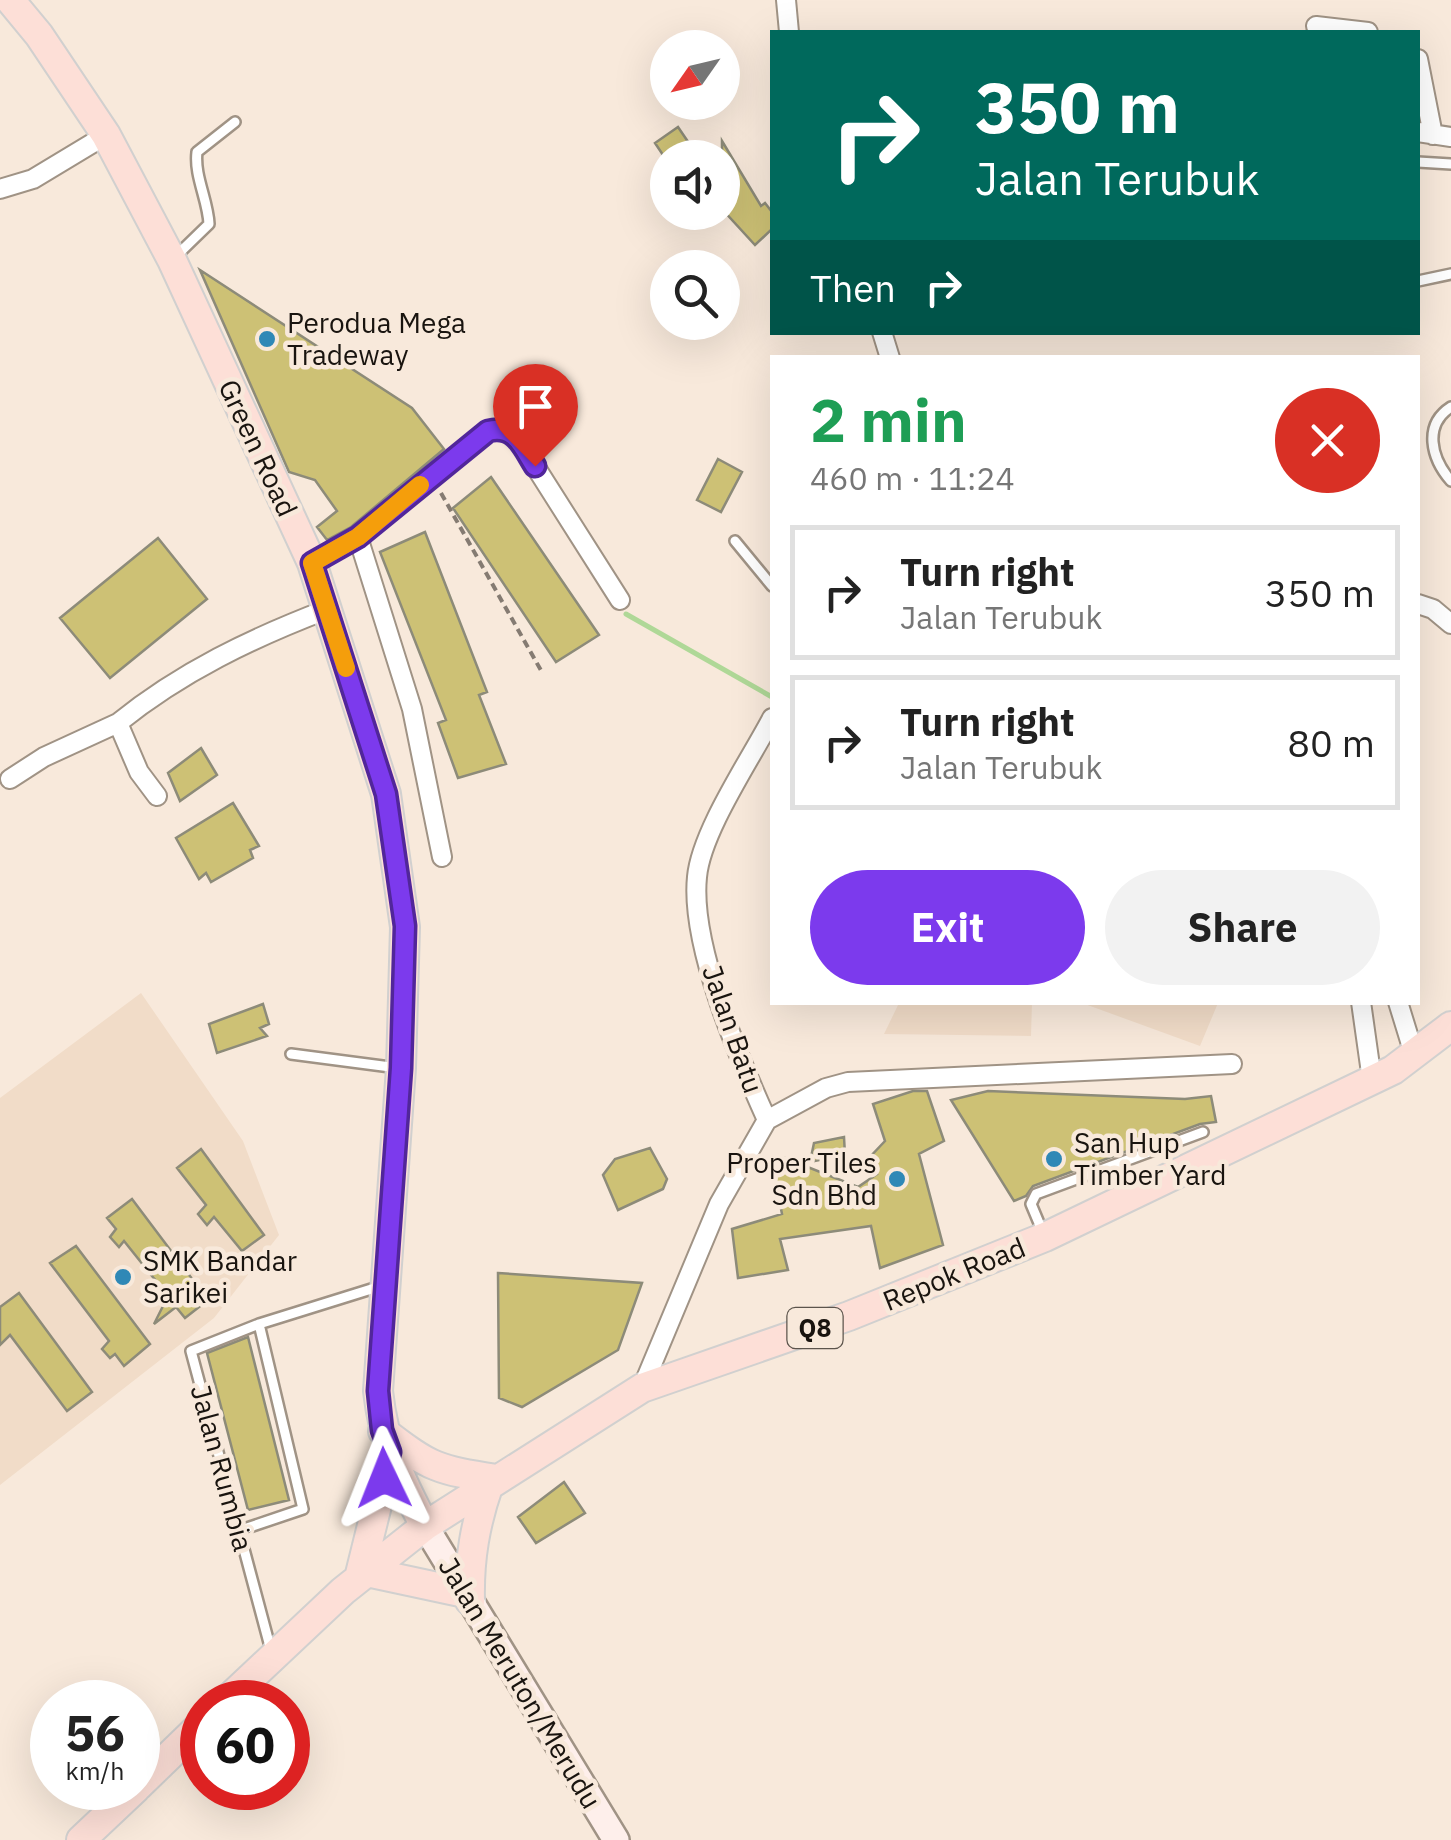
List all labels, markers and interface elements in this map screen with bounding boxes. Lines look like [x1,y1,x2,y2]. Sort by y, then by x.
north arrow [650,30,740,120]
map controls [650,30,740,340]
text: 350 m [975,61,1180,152]
icon: right [810,70,940,200]
button: sound [650,140,740,230]
text: Jalan Terubuk [975,149,1259,207]
button: search [650,250,740,340]
icon: right [916,260,971,315]
text: Then [810,263,896,312]
place label: Perodua Mega Tradeway [287,304,466,373]
marker: Perodua Mega Tradeway [256,328,278,350]
pin [493,364,578,467]
street label: Green Road [211,373,306,522]
icon: arrive [508,379,563,434]
text: 2 min [810,380,967,459]
button: close [1275,388,1380,493]
text: 460 m · 11:24 [810,457,1015,499]
text: Turn right [900,547,1075,596]
icon: right [815,565,870,620]
text: 350 m [1264,568,1375,617]
text: Jalan Terubuk [900,596,1102,638]
text: Turn right [900,697,1075,746]
icon: right [815,715,870,770]
text: 80 m [1287,718,1375,767]
text: Jalan Terubuk [900,746,1102,788]
button: Exit [810,870,1085,985]
button: Share [1105,870,1380,985]
street label: Jalan Batu [694,960,773,1098]
place label: San Hup Timber Yard [1074,1124,1226,1193]
place label: Proper Tiles Sdn Bhd [726,1144,877,1213]
marker: San Hup Timber Yard [1043,1148,1065,1170]
marker: Proper Tiles Sdn Bhd [886,1168,908,1190]
street label: Repok Road [877,1228,1031,1319]
place label: SMK Bandar Sarikei [143,1242,297,1311]
marker: SMK Bandar Sarikei [112,1266,134,1288]
road number: Q8 [788,1308,842,1348]
street label: Jalan Rumbia [183,1381,262,1555]
position arrow [332,1426,436,1530]
street label: Jalan Meruton/Merudu [431,1550,610,1815]
speed limit sign: 60 [180,1680,310,1810]
text: 56 [65,1700,125,1765]
text: km/h [66,1754,124,1787]

